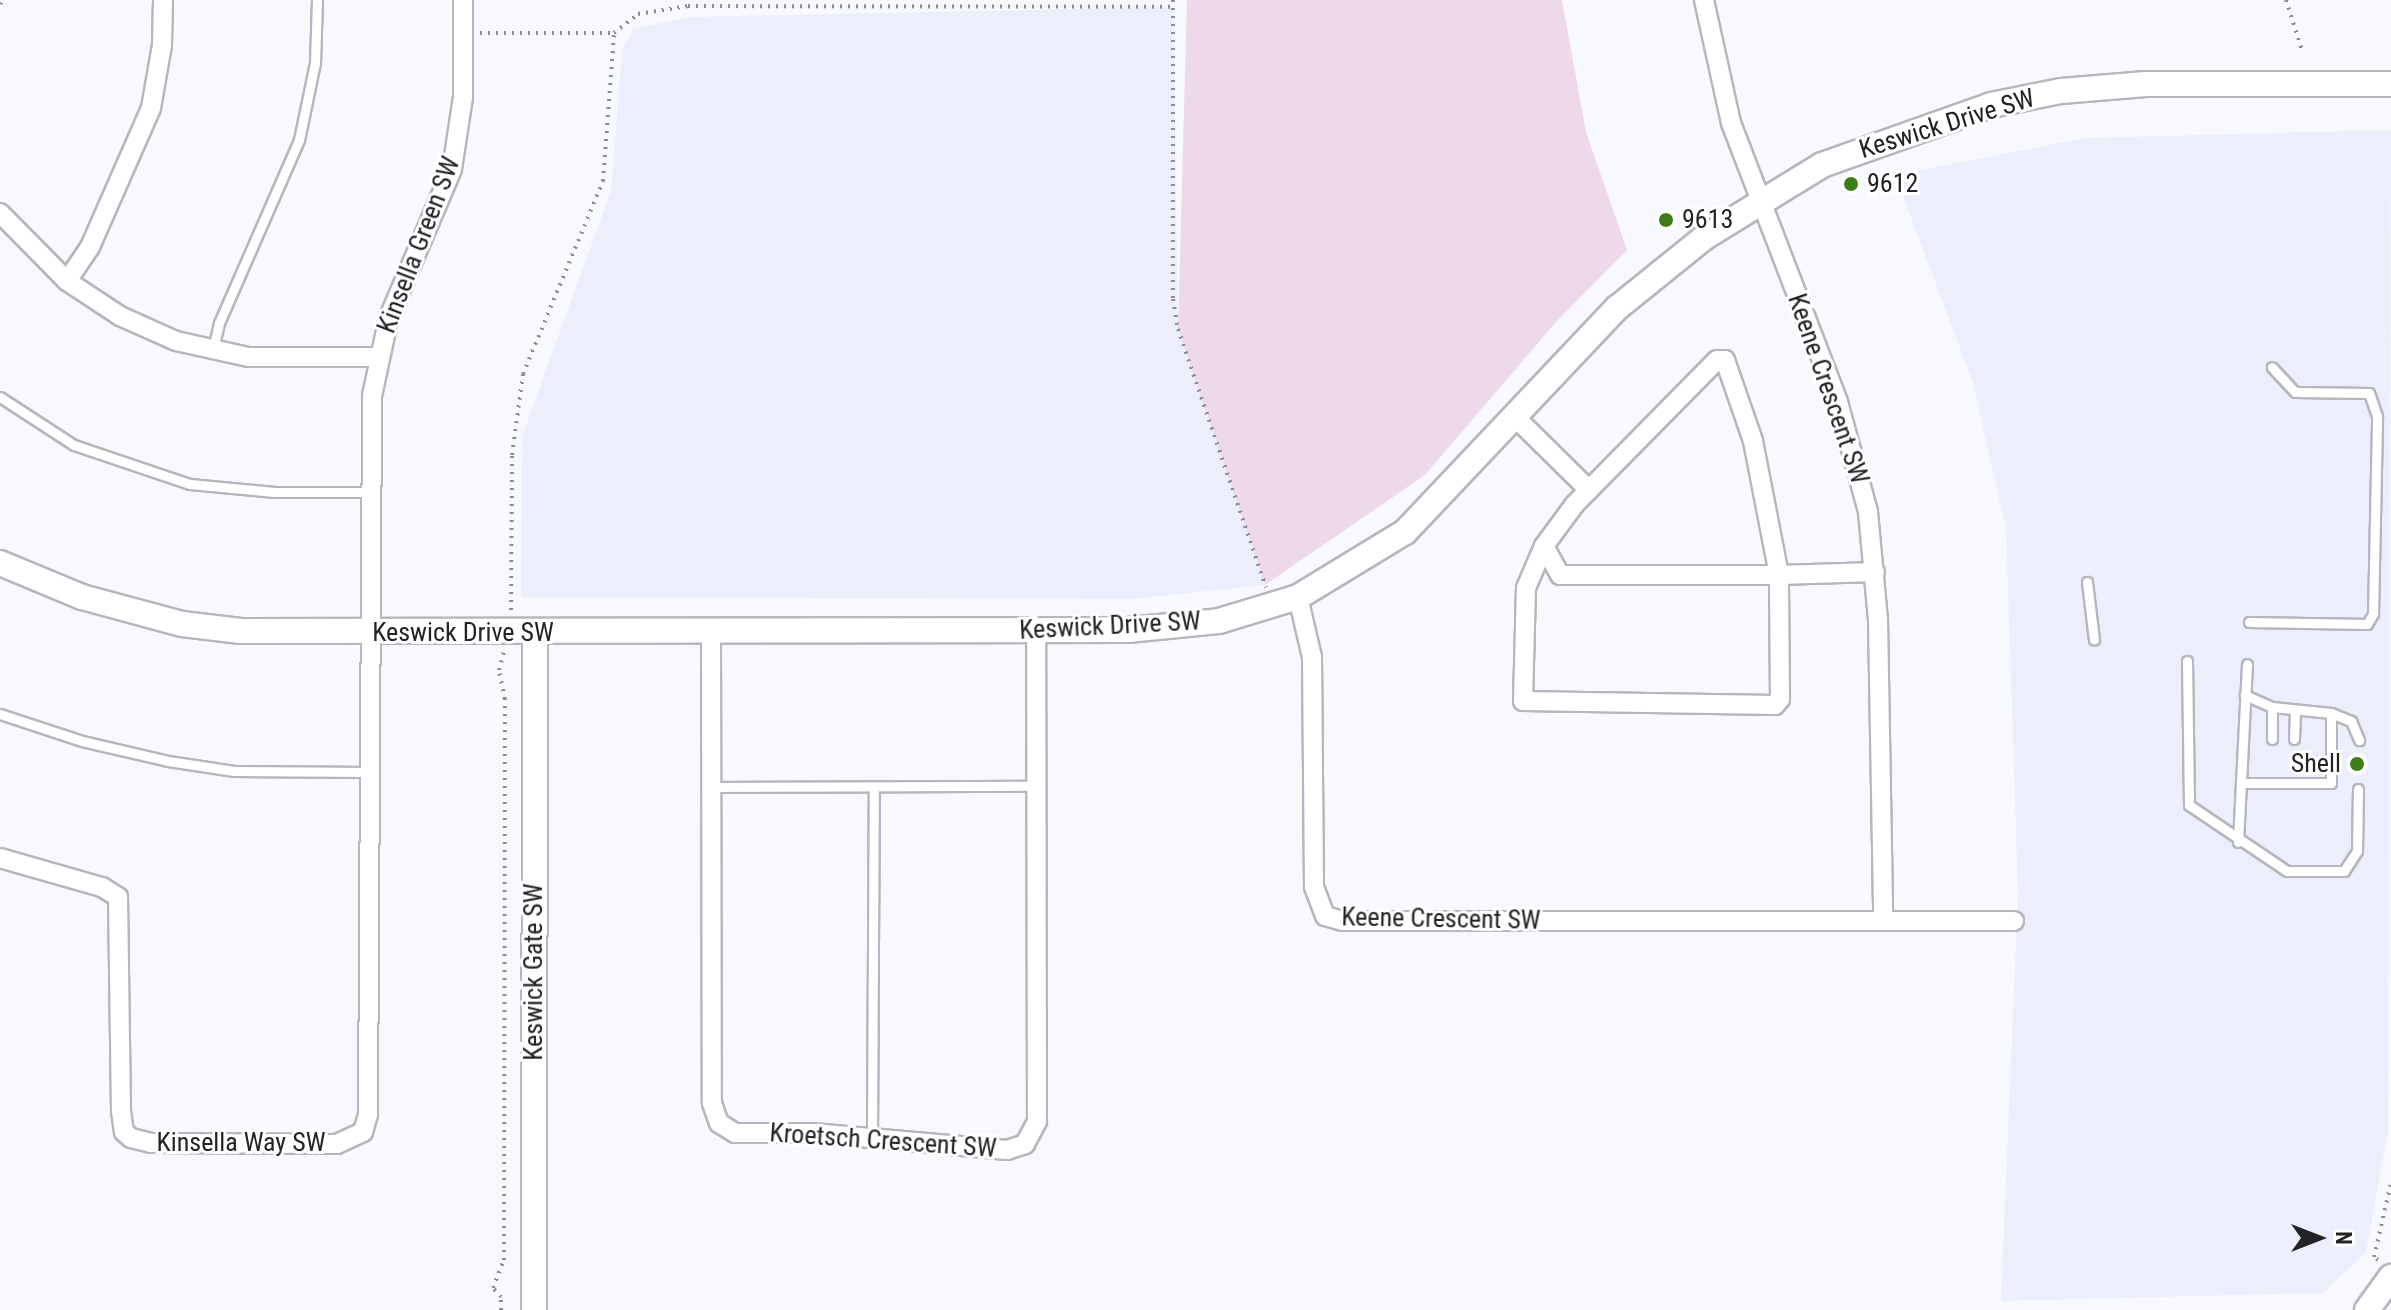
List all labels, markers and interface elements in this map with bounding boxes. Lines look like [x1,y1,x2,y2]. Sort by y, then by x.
street label: Keswick Drive SW [1856,83,2038,165]
street label: Kinsella Green SW [371,152,467,338]
place label: 9612 [1867,168,1918,200]
marker: 9612 [1842,175,1860,193]
place label: 9613 [1682,204,1733,236]
marker: 9613 [1657,211,1675,229]
street label: Keene Crescent SW [1781,290,1875,488]
street label: Keswick Drive SW [1019,606,1201,646]
street label: Keswick Drive SW [372,617,554,649]
place label: Shell [2291,748,2341,780]
marker: Shell [2348,755,2366,773]
street label: Keswick Gate SW [518,883,550,1061]
street label: Keene Crescent SW [1341,902,1541,936]
street label: Kroetsch Crescent SW [769,1118,997,1164]
street label: Kinsella Way SW [157,1127,325,1159]
north arrow [2279,1198,2359,1278]
text: N [2331,1231,2356,1245]

